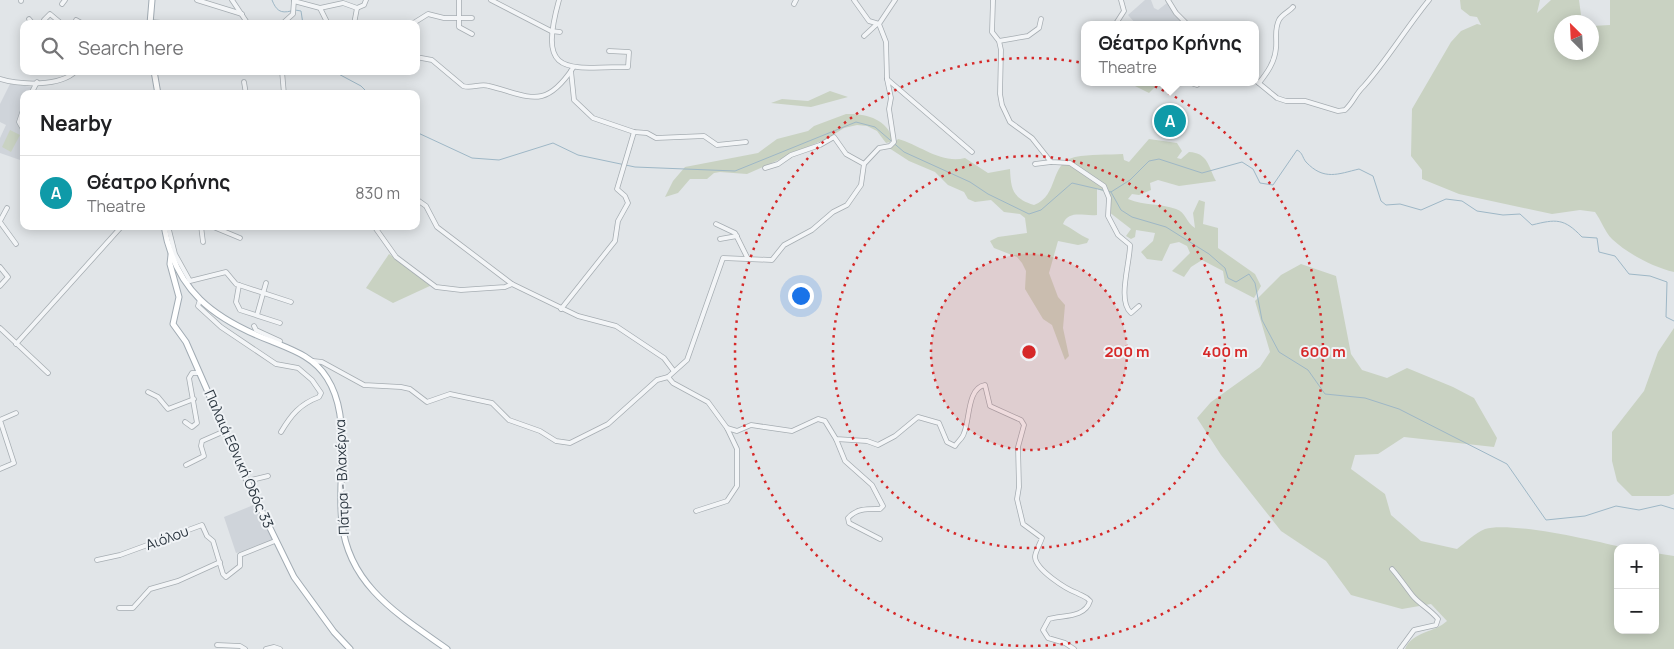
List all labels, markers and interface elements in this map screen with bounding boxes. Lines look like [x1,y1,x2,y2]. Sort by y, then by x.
north arrow [1554,15,1599,60]
search box [20,20,420,75]
popup [1081,21,1259,86]
text: Θέατρο Κρήνης [1098,30,1242,56]
icon: search [38,34,66,62]
text: Search here [78,35,184,61]
text: Theatre [1098,56,1157,78]
pin: A [1154,102,1186,140]
text: Nearby [40,109,112,137]
text: Θέατρο Κρήνης [87,169,230,195]
text: A [51,182,61,204]
text: 830 m [355,182,400,204]
text: Theatre [87,195,146,217]
your location [788,283,814,309]
text: 200 m [1104,341,1150,362]
text: 400 m [1202,341,1248,362]
text: 600 m [1300,341,1346,362]
centre of rings [1020,343,1038,361]
street label: Παλαιά Εθνική Οδός 33 [200,387,279,531]
street label: Πάτρα - Βλαχέρνα [330,419,353,535]
street label: Αιόλου [143,521,191,554]
map controls [1614,544,1659,634]
button: + [1614,544,1659,589]
button: − [1614,589,1659,634]

